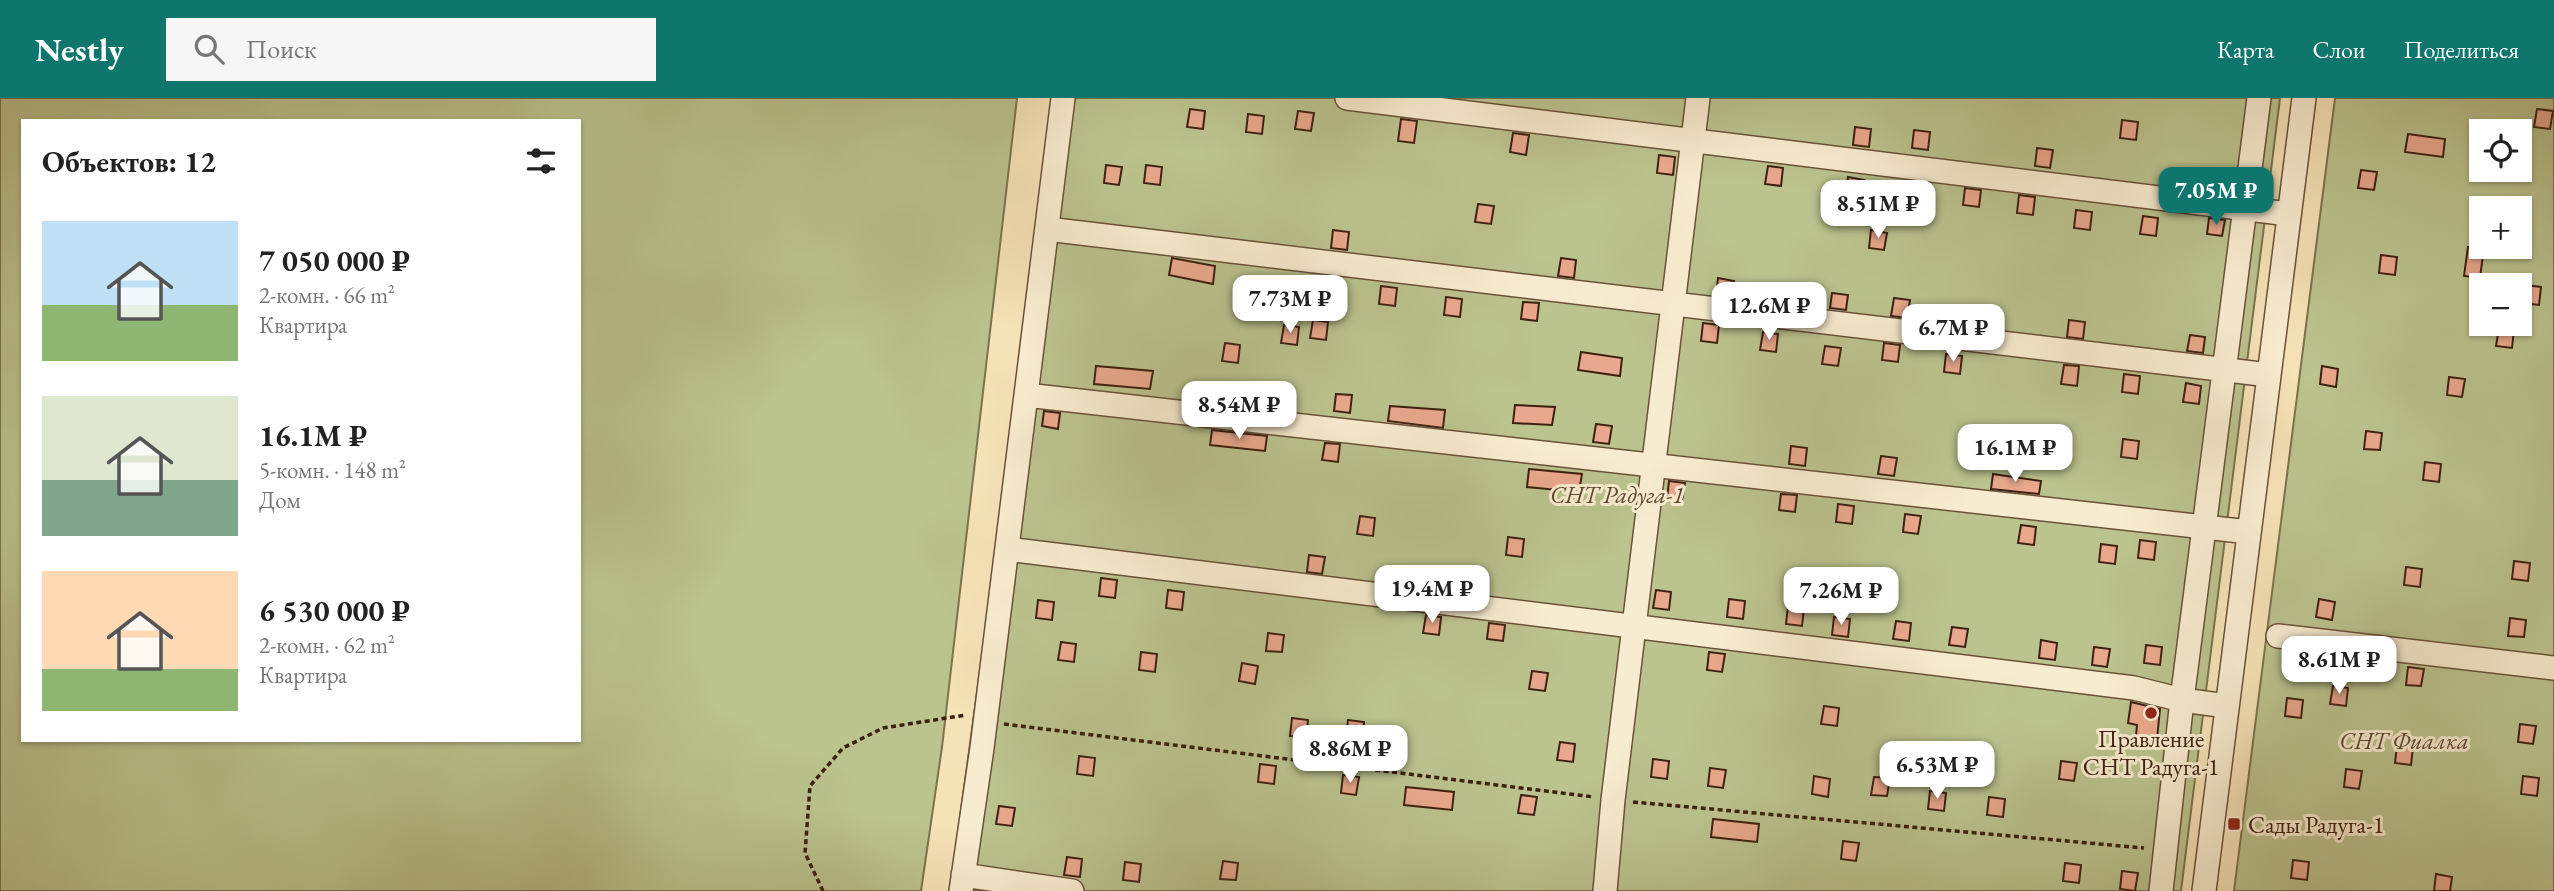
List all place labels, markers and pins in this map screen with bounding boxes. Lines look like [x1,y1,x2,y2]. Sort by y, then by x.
pin: 7.05M ₽ [2151,167,2281,227]
pin: 8.51M ₽ [1813,180,1943,240]
pin: 7.73M ₽ [1225,275,1355,335]
pin: 12.6M ₽ [1704,282,1834,342]
pin: 6.7M ₽ [1896,304,2010,364]
pin: 8.54M ₽ [1174,382,1304,441]
pin: 16.1M ₽ [1950,424,2080,484]
pin: 19.4M ₽ [1367,566,1497,625]
pin: 7.26M ₽ [1776,568,1906,627]
pin: 8.61M ₽ [2274,636,2404,696]
marker: Правление СНТ Радуга-1 [2143,705,2159,721]
place label: Правление СНТ Радуга-1 [2083,723,2219,782]
pin: 8.86M ₽ [1285,726,1415,785]
pin: 6.53M ₽ [1872,742,2002,801]
place label: Сады Радуга-1 [2248,809,2384,840]
marker: Сады Радуга-1 [2226,816,2242,832]

